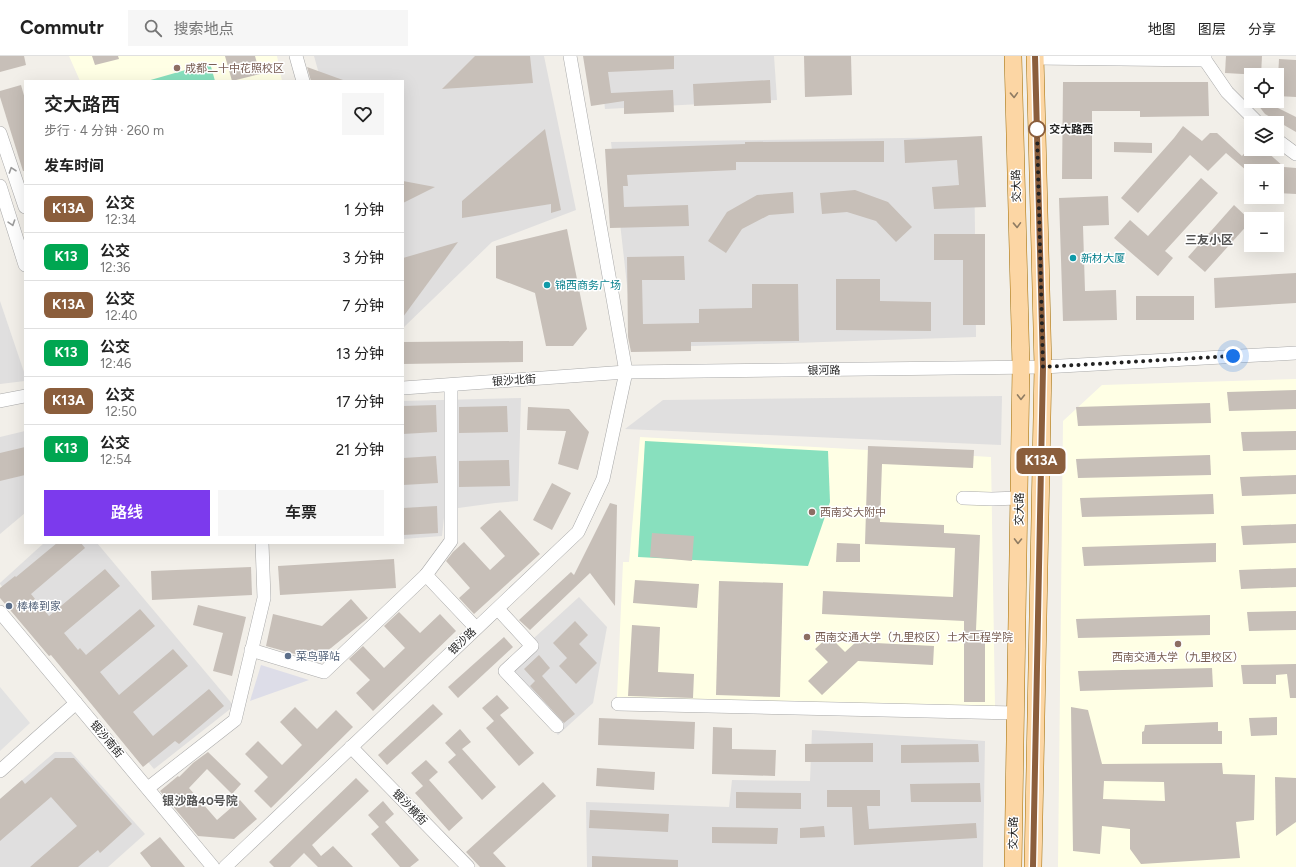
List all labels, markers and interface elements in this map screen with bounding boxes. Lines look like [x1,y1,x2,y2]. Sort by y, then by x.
search box [128,10,408,46]
text: Commutr [20,16,104,39]
icon: search [142,17,164,39]
text: 搜索地点 [174,20,234,38]
text: 地图 [1148,21,1176,38]
text: 图层 [1198,21,1226,38]
text: 分享 [1248,21,1276,38]
place label: 成都二十中花照校区 [185,62,284,75]
marker: 成都二十中花照校区 [172,63,182,73]
map controls [1244,68,1284,252]
button: locate [1244,68,1284,108]
one-way arrow [1010,92,1018,98]
text: 交大路西 [44,93,120,116]
button: heart [342,93,384,135]
button: layers [1244,116,1284,156]
marker: 交大路西 [1028,120,1046,138]
text: 步行 · 4 分钟 · 260 m [44,123,164,138]
place label: 交大路西 [1049,123,1093,136]
text: 发车时间 [44,157,104,175]
button: + [1244,164,1284,204]
one-way arrow [9,167,17,174]
street label: 交大路 [1009,169,1024,203]
text: 公交 [105,194,135,212]
text: K13A [52,200,85,217]
text: 1 分钟 [344,201,384,219]
text: 12:34 [105,212,136,227]
button: − [1244,212,1284,252]
one-way arrow [7,220,16,227]
one-way arrow [1013,222,1022,228]
district label: 三友小区 [1185,233,1233,247]
text: 公交 [100,242,130,260]
text: K13 [54,248,78,265]
text: 3 分钟 [342,249,384,267]
place label: 新材大厦 [1081,252,1125,265]
marker: 新材大厦 [1068,253,1078,263]
text: 12:36 [100,260,130,275]
place label: 锦西商务广场 [555,279,621,292]
marker: 锦西商务广场 [542,280,552,290]
text: 公交 [105,290,135,308]
text: K13A [52,296,85,313]
text: 7 分钟 [342,297,384,315]
text: 12:40 [105,308,137,323]
text: 公交 [100,338,130,356]
text: K13 [54,344,78,361]
text: 13 分钟 [336,345,384,363]
your location [1223,346,1243,366]
text: 12:46 [100,356,131,371]
street label: 银河路 [807,364,841,377]
street label: 银沙北街 [492,372,536,389]
text: 公交 [105,386,135,404]
text: K13A [52,392,85,409]
text: 17 分钟 [336,393,384,411]
one-way arrow [1017,394,1025,400]
text: 12:50 [105,404,137,419]
text: 公交 [100,434,130,452]
text: K13 [54,440,78,457]
text: 21 分钟 [336,441,384,459]
line badge: K13A [1013,448,1069,474]
text: 12:54 [100,452,131,467]
text: K13A [1024,452,1058,469]
button: 路线 [44,490,210,536]
button: 车票 [218,490,384,536]
street label: 交大路 [1013,492,1026,526]
place label: 西南交大附中 [820,506,886,519]
marker: 西南交大附中 [807,507,817,517]
one-way arrow [1014,538,1023,544]
place label: 棒棒到家 [17,600,61,613]
marker: 棒棒到家 [4,601,14,611]
street label: 银沙路 [446,625,479,657]
place label: 西南交通大学（九里校区）土木工程学院 [815,631,1013,644]
marker: 西南交通大学（九里校区）土木工程学院 [802,632,812,642]
marker: 西南交通大学（九里校区） [1173,639,1183,649]
place label: 菜鸟驿站 [296,650,340,663]
marker: 菜鸟驿站 [283,651,293,661]
place label: 西南交通大学（九里校区） [1112,651,1244,664]
street label: 银沙南街 [87,718,126,760]
street label: 银沙横街 [390,787,430,828]
district label: 银沙路40号院 [162,794,238,808]
street label: 交大路 [1007,816,1020,850]

